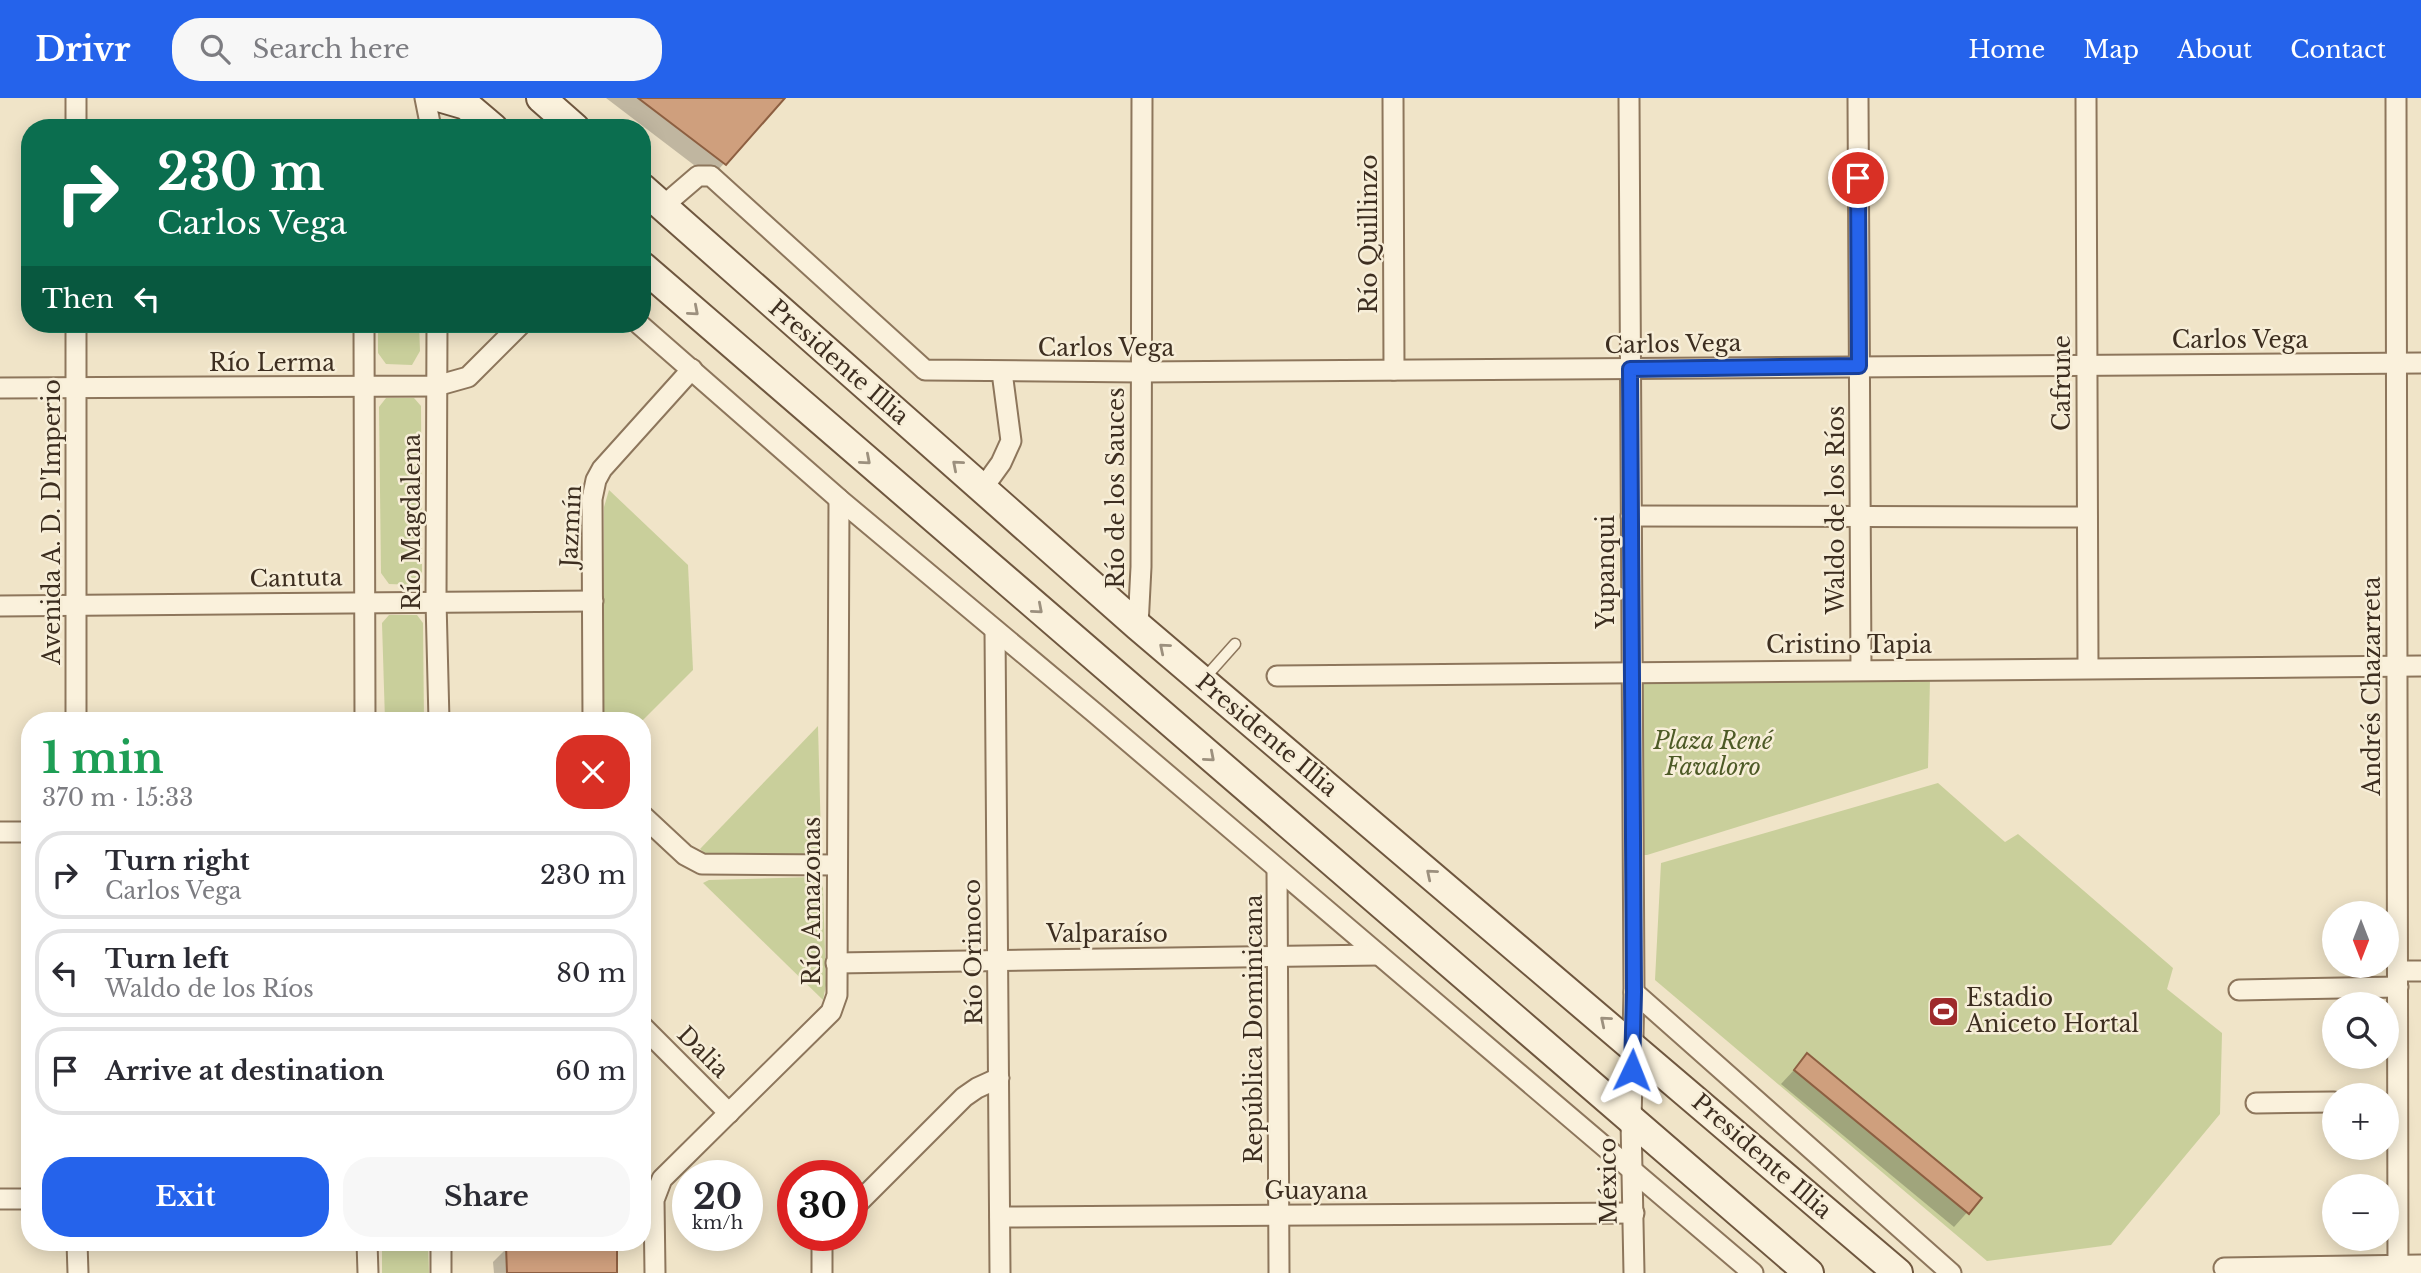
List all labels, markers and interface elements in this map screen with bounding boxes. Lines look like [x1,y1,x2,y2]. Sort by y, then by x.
search box [172,18,662,81]
text: Drivr [35,29,130,70]
icon: search [196,30,234,68]
text: Search here [252,33,410,65]
text: Home [1969,35,2045,64]
text: Map [2083,35,2139,64]
text: About [2177,35,2252,64]
text: Contact [2290,35,2386,64]
text: 230 m [157,142,324,203]
icon: right [42,147,133,238]
pin [1828,148,1888,208]
street label: Río Quillinzo [1355,154,1383,314]
icon: arrive [1839,159,1877,197]
text: Carlos Vega [157,203,347,243]
icon: left [128,280,166,318]
text: Then [42,283,114,315]
street label: Presidente Illia [763,294,915,430]
one-way arrow [686,303,699,315]
street label: Carlos Vega [2172,326,2309,354]
street label: Carlos Vega [1604,329,1742,359]
street label: Carlos Vega [1038,334,1175,362]
street label: Cafrune [2048,335,2076,431]
street label: Río Lerma [209,349,335,377]
street label: Avenida A. D. D'Imperio [38,379,66,666]
street label: Río de los Sauces [1102,387,1130,589]
street label: Waldo de los Ríos [1822,406,1850,615]
street label: Río Magdalena [398,433,426,610]
one-way arrow [858,452,871,464]
one-way arrow [952,461,965,473]
street label: Jazmín [555,484,587,571]
street label: Yupanqui [1592,515,1620,630]
street label: Cantuta [249,563,343,593]
street label: Andrés Chazarreta [2358,576,2386,796]
one-way arrow [1030,601,1043,613]
street label: Cristino Tapia [1766,631,1932,659]
one-way arrow [1160,644,1173,656]
street label: Presidente Illia [1191,668,1344,802]
park label: Plaza René Favaloro [1653,727,1774,781]
text: 1 min [42,732,164,784]
button: close [556,735,630,809]
one-way arrow [1202,749,1215,761]
text: 370 m · 15:33 [42,784,193,812]
street label: Río Amazonas [798,817,826,985]
text: Turn right [105,845,250,877]
icon: right [46,856,84,894]
text: 230 m [540,859,626,891]
one-way arrow [1427,870,1440,882]
text: Carlos Vega [105,877,242,905]
street label: Río Orinoco [958,879,988,1025]
street label: República Dominicana [1240,894,1268,1164]
north arrow [2322,901,2399,978]
map controls [2322,901,2399,1251]
street label: Valparaíso [1045,920,1168,948]
text: Turn left [105,943,229,975]
icon: left [46,954,84,992]
text: 80 m [556,957,626,989]
text: Waldo de los Ríos [105,975,314,1003]
place label: Estadio Aniceto Hortal [1965,984,2139,1038]
button: search [2322,992,2399,1069]
sports icon: Estadio Aniceto Hortal [1926,994,1960,1028]
one-way arrow [1600,1017,1613,1029]
street label: Dalia [672,1021,735,1084]
position arrow [1595,1033,1669,1107]
icon: arrive [46,1052,84,1090]
text: Arrive at destination [105,1055,385,1087]
text: 60 m [555,1055,626,1087]
button: + [2322,1083,2399,1160]
street label: Presidente Illia [1686,1088,1838,1224]
street label: México [1593,1137,1623,1225]
button: Exit [42,1157,329,1237]
button: Share [343,1157,630,1237]
speed limit sign: 30 [777,1160,868,1251]
button: − [2322,1174,2399,1251]
text: 20 [693,1175,742,1218]
street label: Guayana [1264,1177,1368,1205]
text: km/h [692,1212,743,1234]

